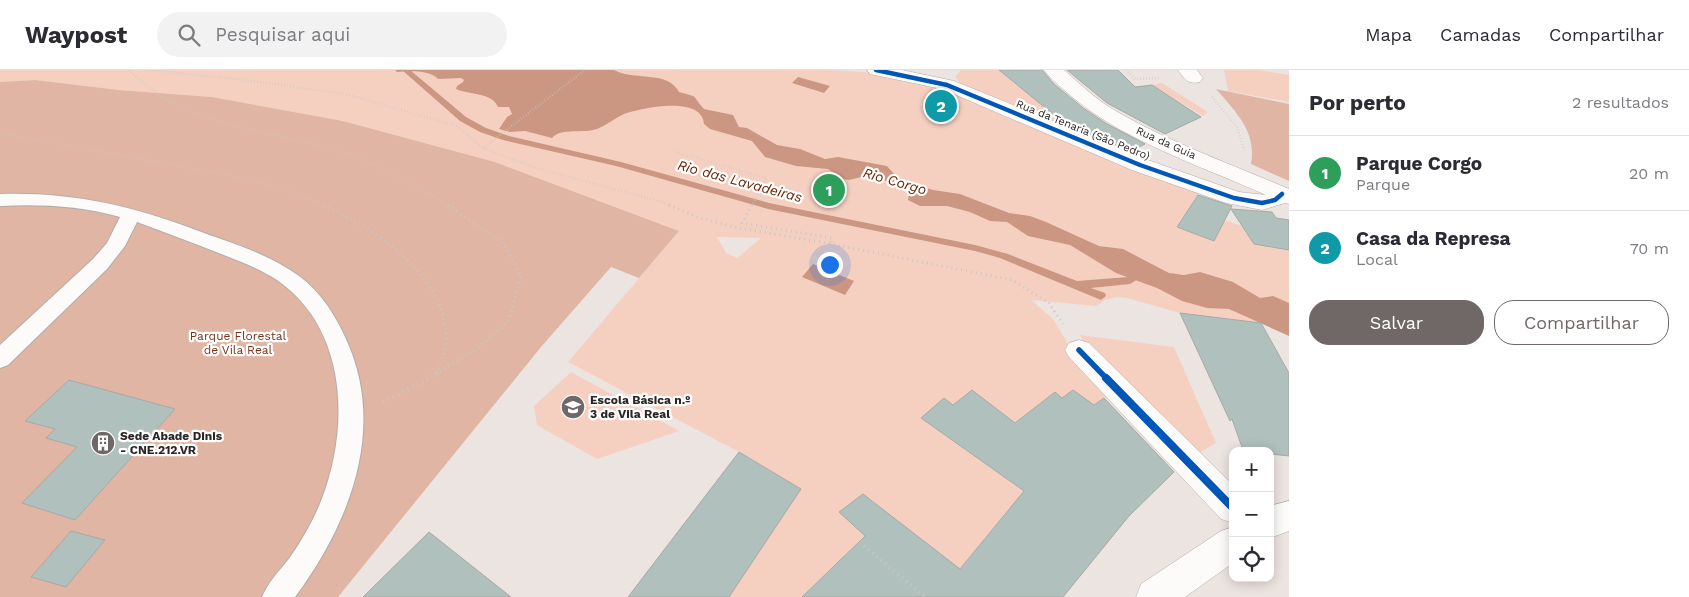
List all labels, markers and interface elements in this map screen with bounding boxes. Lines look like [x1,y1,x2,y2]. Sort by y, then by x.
search box [157,12,507,57]
text: Waypost [25,21,127,49]
icon: search [175,21,203,49]
text: Pesquisar aqui [215,23,350,46]
text: Mapa [1365,24,1412,45]
text: Camadas [1440,24,1521,45]
text: Compartilhar [1549,24,1664,45]
pin: 2 [925,87,957,125]
text: Por perto [1309,90,1406,115]
text: 2 resultados [1572,93,1669,112]
street label: Rua da Tenaria (São Pedro) [1014,97,1152,163]
street label: Rua da Guia [1134,124,1198,162]
text: Parque Corgo [1356,152,1482,175]
water label: Rio das Lavadeiras [676,157,804,205]
water label: Rio Corgo [861,164,929,198]
text: 1 [1322,164,1328,183]
text: 20 m [1629,164,1669,183]
pin: 1 [813,171,845,209]
text: Parque [1356,175,1410,194]
text: Casa da Represa [1356,227,1511,250]
text: 2 [1320,239,1330,258]
text: 70 m [1630,239,1669,258]
text: Local [1356,250,1398,269]
your location [817,252,843,278]
button: Salvar [1309,300,1484,345]
button: Compartilhar [1494,300,1669,345]
park label: Parque Florestal de Vila Real [190,329,287,357]
place label: Escola Básica n.º 3 de Vila Real [590,393,690,421]
school or university icon: Escola Básica n.º 3 de Vila Real [560,394,586,420]
place label: Sede Abade Dinis - CNE.212.VR [120,429,223,457]
building icon: Sede Abade Dinis - CNE.212.VR [90,430,116,456]
map controls [1229,447,1274,582]
button: + [1229,447,1274,492]
button: − [1229,492,1274,537]
button: locate [1229,537,1274,582]

